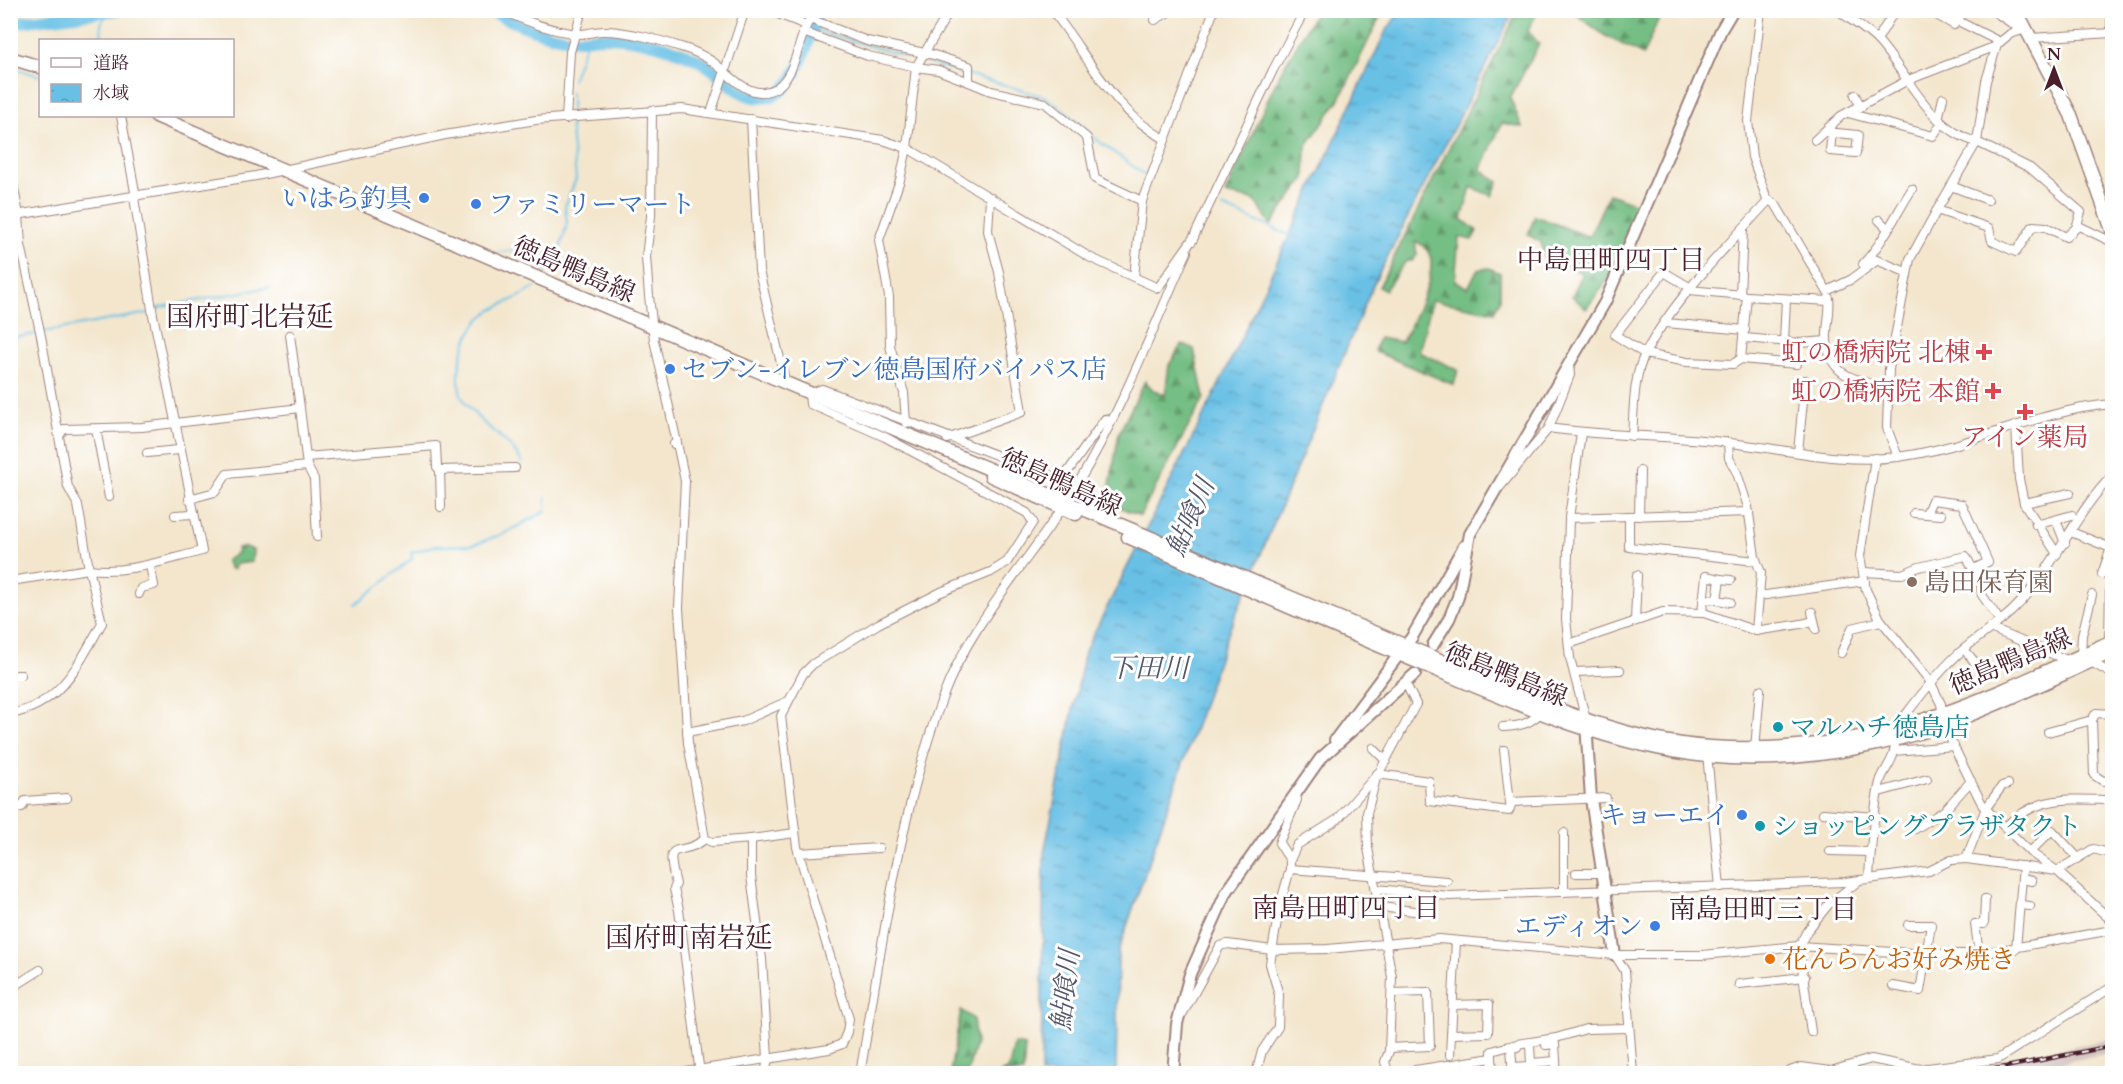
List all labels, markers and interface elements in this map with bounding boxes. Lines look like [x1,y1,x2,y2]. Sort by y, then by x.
legend [39,39,234,117]
north arrow [2024,39,2084,99]
text: N [2047,44,2061,66]
text: 道路 [93,51,129,76]
text: 水域 [93,81,129,106]
place label: いはら釣具 [282,181,412,216]
place label: ファミリーマート [488,187,695,222]
marker: いはら釣具 [417,191,431,205]
marker: ファミリーマート [469,197,483,211]
street label: 徳島鴨島線 [507,228,640,311]
district label: 中島田町四丁目 [1517,242,1706,279]
district label: 国府町北岩延 [166,298,334,336]
place label: 虹の橋病院 北棟 [1781,335,1970,370]
marker: 虹の橋病院 北棟 [1975,343,1993,361]
place label: セブン-イレブン徳島国府バイパス店 [682,352,1107,387]
marker: セブン-イレブン徳島国府バイパス店 [663,362,677,376]
place label: 虹の橋病院 本館 [1791,374,1980,409]
marker: 虹の橋病院 本館 [1984,382,2002,400]
marker: アイン薬局 [2018,405,2032,419]
place label: アイン薬局 [1961,420,2089,455]
street label: 徳島鴨島線 [994,440,1127,525]
water label: 鮎喰川 [1157,470,1225,562]
place label: 島田保育園 [1924,565,2054,600]
marker: 島田保育園 [1905,575,1919,589]
street label: 徳島鴨島線 [1944,620,2077,703]
street label: 徳島鴨島線 [1439,634,1573,715]
water label: 下田川 [1108,650,1191,687]
place label: マルハチ徳島店 [1790,710,1970,745]
marker: マルハチ徳島店 [1771,720,1785,734]
place label: キョーエイ [1600,798,1730,833]
marker: キョーエイ [1735,808,1749,822]
place label: ショッピングプラザタクト [1772,809,2082,844]
marker: ショッピングプラザタクト [1753,819,1767,833]
district label: 南島田町四丁目 [1252,890,1441,927]
district label: 南島田町三丁目 [1669,891,1858,928]
place label: エディオン [1515,909,1643,944]
district label: 国府町南岩延 [605,919,773,957]
marker: エディオン [1648,919,1662,933]
place label: 花んらんお好み焼き [1782,942,2016,977]
water label: 鮎喰川 [1042,945,1089,1033]
marker: 花んらんお好み焼き [1763,952,1777,966]

